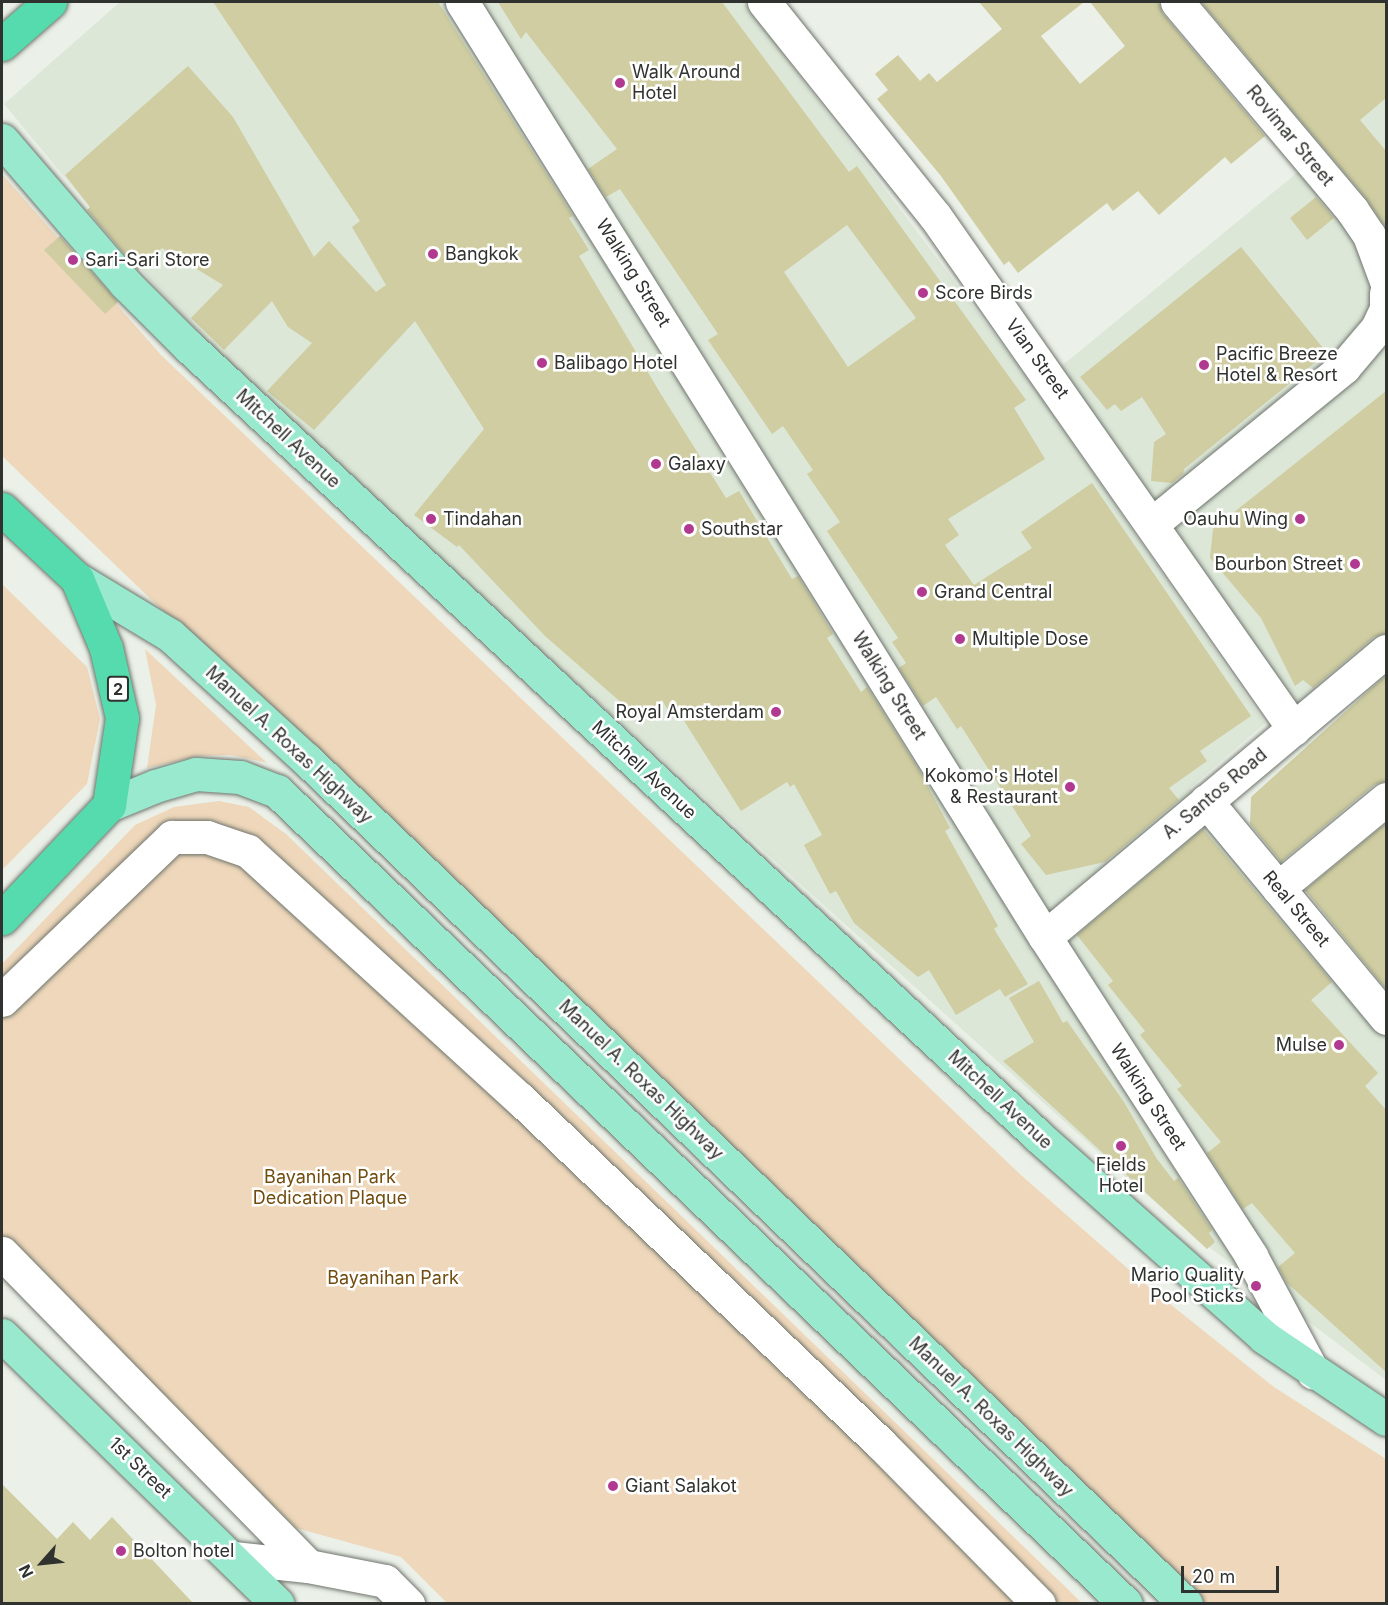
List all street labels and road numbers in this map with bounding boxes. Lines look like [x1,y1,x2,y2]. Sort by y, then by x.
street label: Rovimar Street [1242,81,1338,191]
street label: Walking Street [591,215,675,331]
street label: Vian Street [1001,315,1073,403]
street label: Mitchell Avenue [231,385,345,493]
street label: Walking Street [847,628,931,744]
street label: Manuel A. Roxas Highway [201,662,377,828]
road number: 2 [106,676,130,702]
street label: Mitchell Avenue [587,716,701,824]
street label: A. Santos Road [1158,744,1272,844]
street label: Real Street [1258,867,1334,951]
street label: Manuel A. Roxas Highway [554,996,728,1164]
street label: Walking Street [1105,1040,1191,1154]
street label: Mitchell Avenue [943,1046,1057,1154]
street label: Manuel A. Roxas Highway [904,1333,1078,1501]
street label: 1st Street [104,1433,176,1503]

